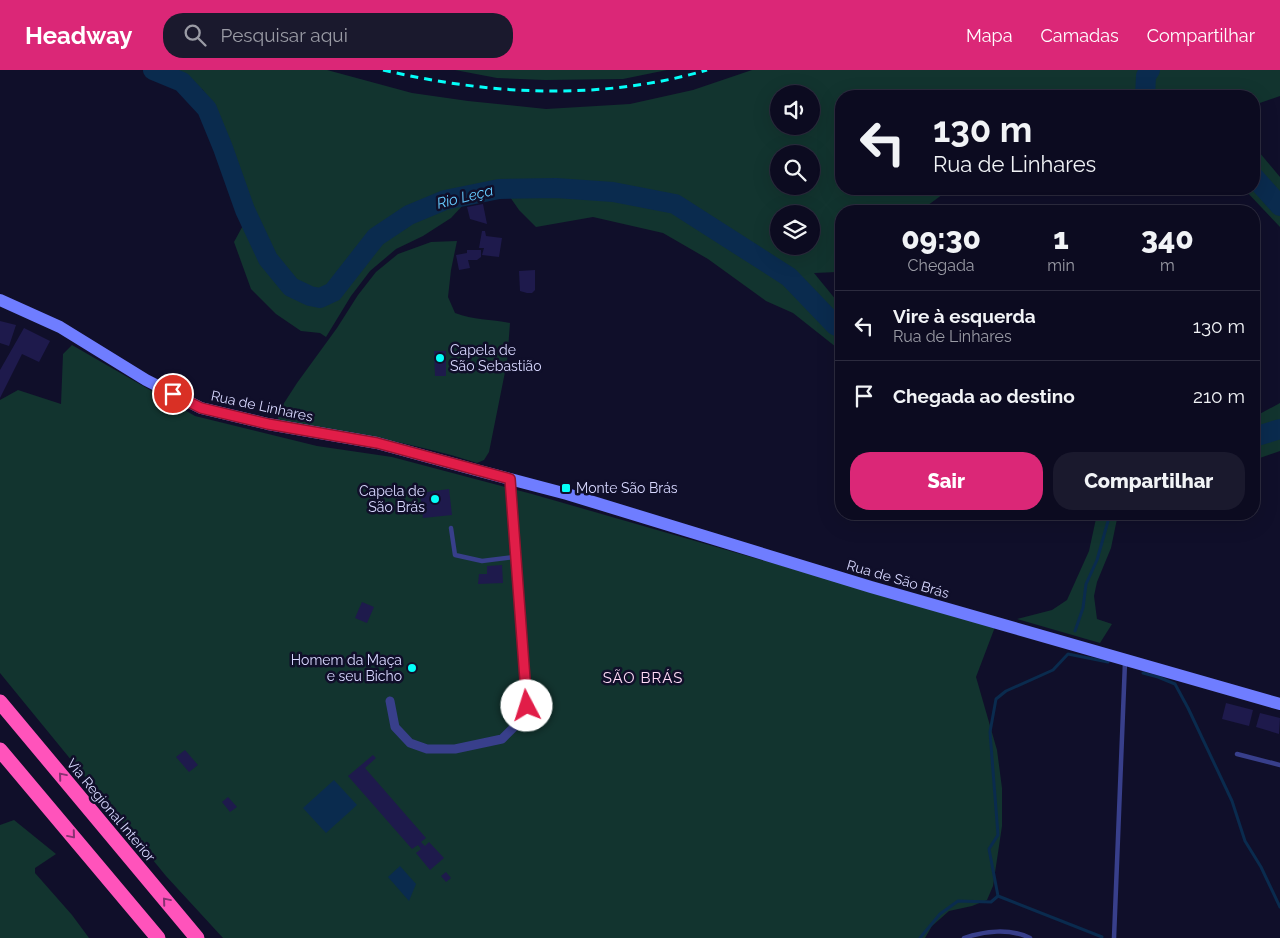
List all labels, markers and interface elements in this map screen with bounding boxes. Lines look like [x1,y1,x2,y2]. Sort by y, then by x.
search box [163,13,513,58]
text: Headway [25,21,133,50]
icon: search [181,21,209,49]
text: Pesquisar aqui [221,24,348,46]
text: Mapa [966,25,1012,46]
text: Camadas [1040,25,1119,46]
text: Compartilhar [1147,25,1255,46]
map controls [770,85,820,255]
button: sound [770,85,820,135]
text: 130 m [933,109,1032,150]
icon: left [850,110,915,175]
button: search [770,145,820,195]
text: Rua de Linhares [933,151,1096,177]
water label: Rio Leça [435,181,495,213]
button: layers [770,205,820,255]
text: 09:30 [901,221,981,256]
text: 1 [1053,221,1069,256]
text: 340 [1141,221,1194,256]
text: Chegada [908,256,975,275]
text: min [1047,256,1075,275]
text: m [1160,256,1175,275]
text: Vire à esquerda [893,305,1036,327]
icon: left [850,312,878,340]
text: 130 m [1193,315,1245,337]
text: Rua de Linhares [893,327,1012,346]
place label: Capela de São Sebastião [450,342,541,374]
marker: Capela de São Sebastião [434,352,446,364]
pin [152,373,194,415]
icon: arrive [159,380,187,408]
icon: arrive [850,382,878,410]
text: Chegada ao destino [893,385,1075,407]
text: 210 m [1193,385,1245,407]
street label: Rua de Linhares [210,387,315,425]
button: Sair [850,452,1043,510]
button: Compartilhar [1053,452,1245,510]
place label: Monte São Brás [576,480,678,496]
marker: Monte São Brás [560,482,572,494]
place label: Capela de São Brás [359,483,425,515]
marker: Capela de São Brás [429,493,441,505]
street label: Rua de São Brás [845,557,951,601]
place label: Homem da Maça e seu Bicho [291,652,402,684]
marker: Homem da Maça e seu Bicho [406,662,418,674]
district label: SÃO BRÁS [603,669,683,687]
position arrow [500,679,552,731]
street label: Via Regional Interior [63,755,159,865]
one-way arrow [59,773,67,782]
one-way arrow [67,829,75,838]
one-way arrow [162,897,171,906]

